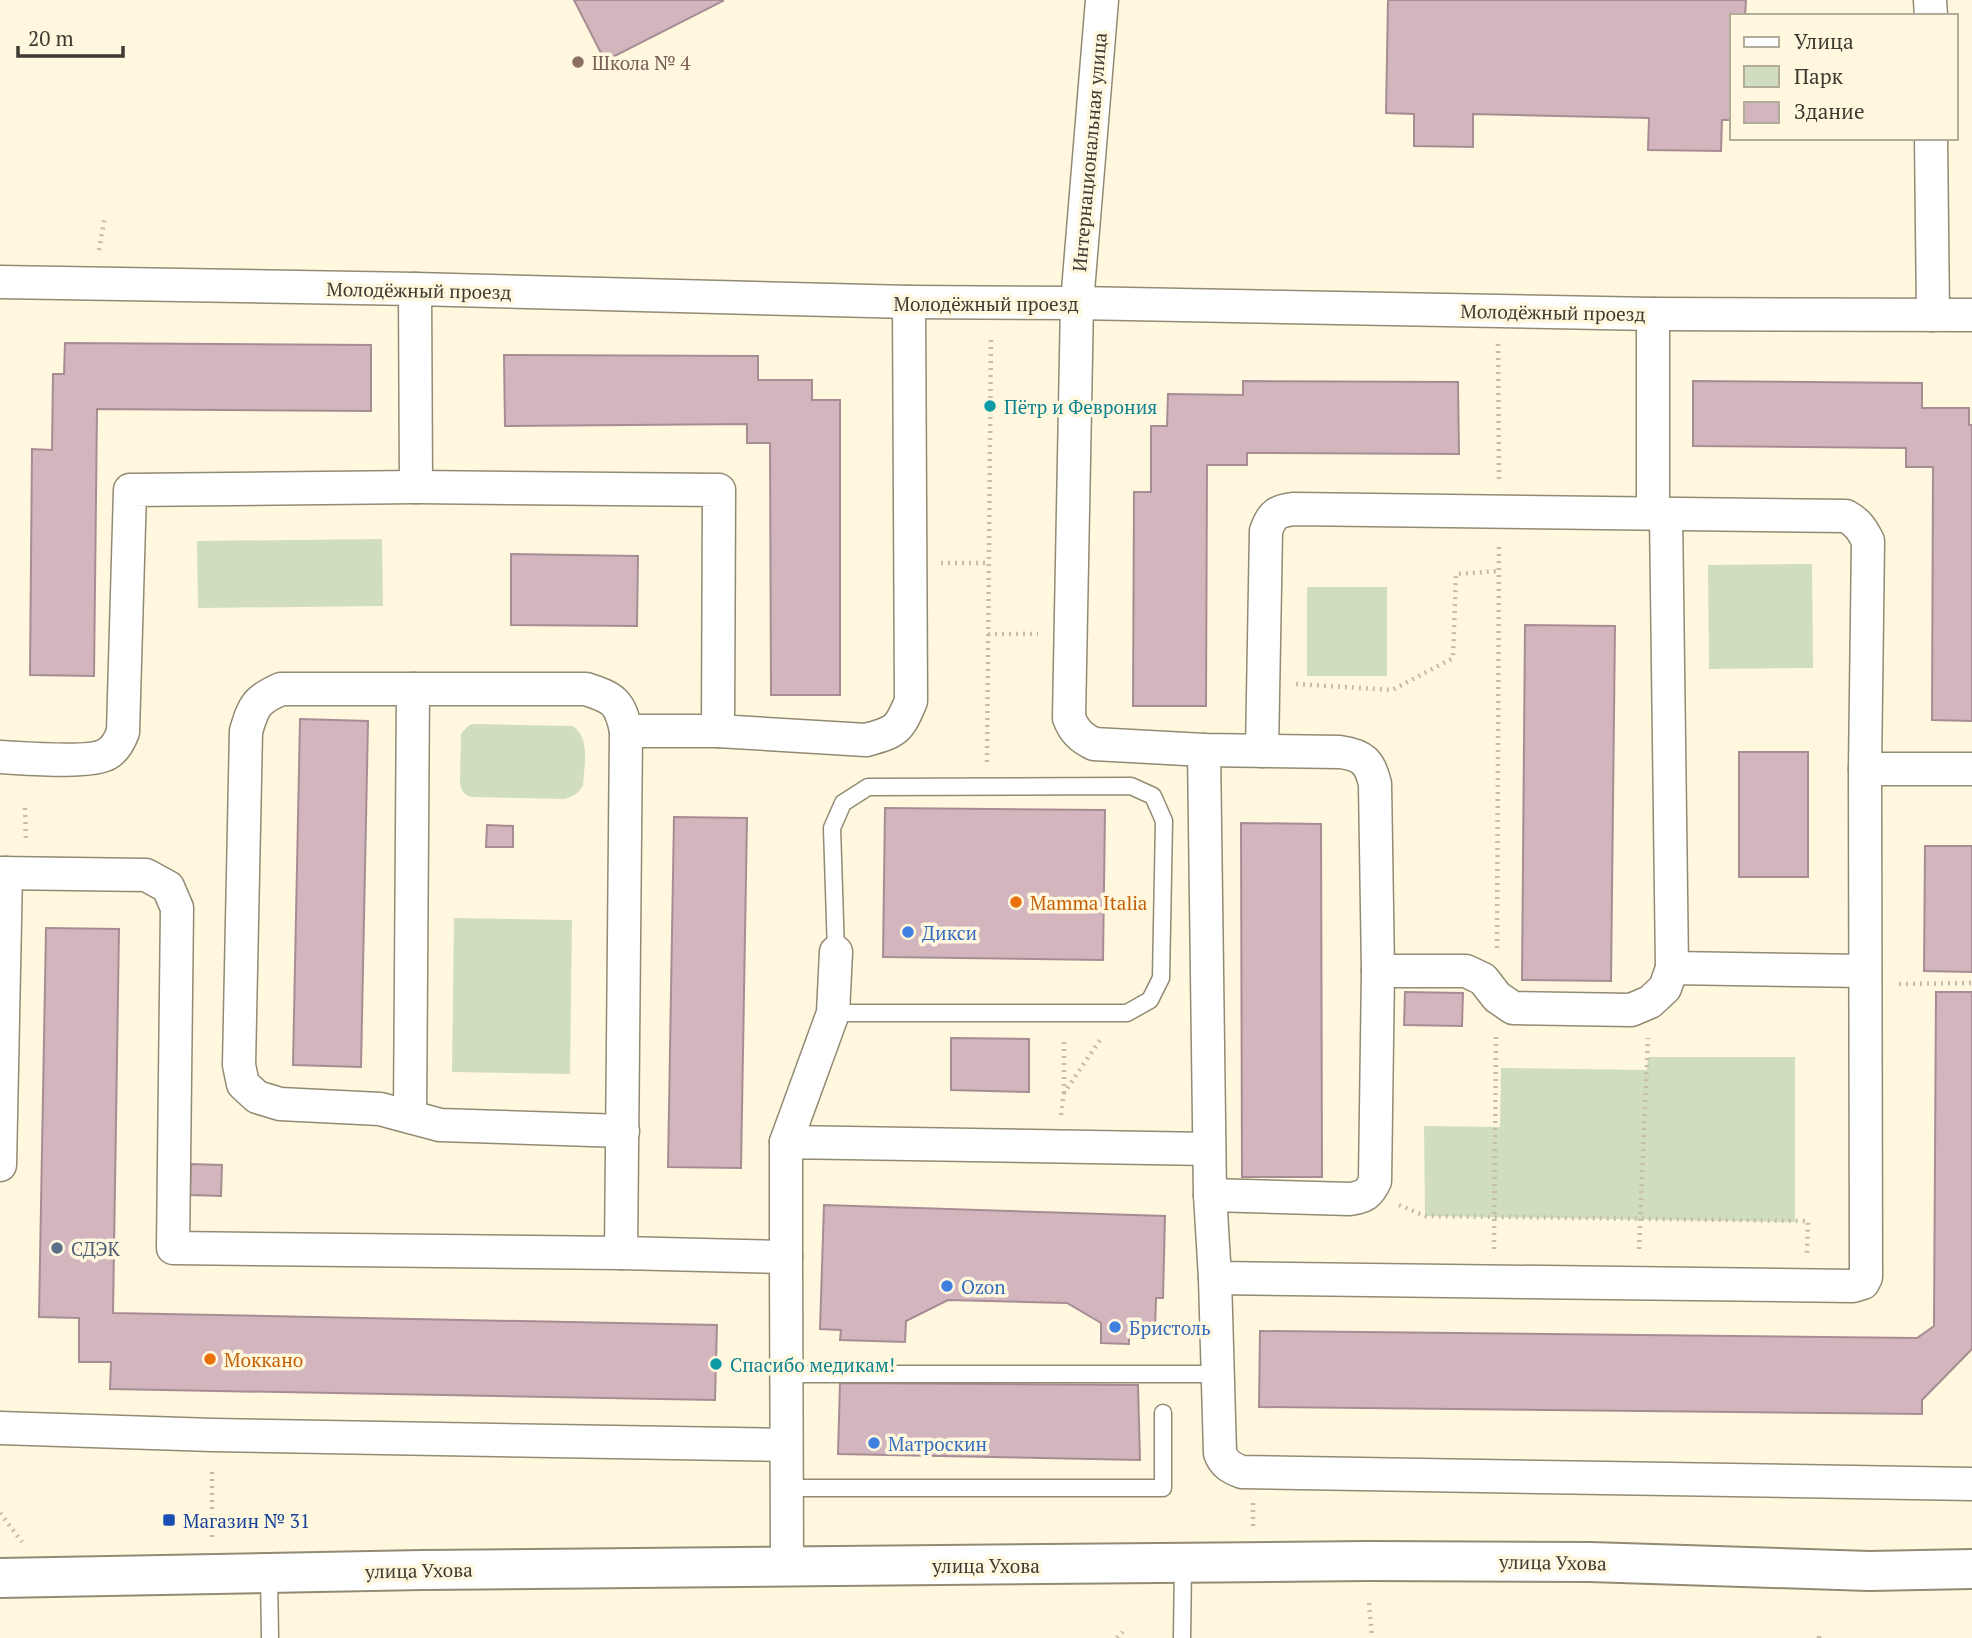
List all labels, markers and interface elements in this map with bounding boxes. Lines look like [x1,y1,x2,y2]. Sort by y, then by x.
scale bar [18,14,122,58]
legend [1730,14,1958,140]
text: 20 m [28,24,74,52]
text: Улица [1794,27,1854,55]
street label: Интернациональная улица [1066,31,1112,273]
place label: Школа № 4 [592,50,691,75]
marker: Школа № 4 [570,54,586,70]
text: Парк [1794,62,1844,90]
text: Здание [1794,97,1865,125]
street label: Молодёжный проезд [326,276,512,304]
street label: Молодёжный проезд [893,291,1079,316]
street label: Молодёжный проезд [1460,298,1646,326]
place label: Пётр и Феврония [1004,394,1157,419]
marker: Пётр и Феврония [982,398,998,414]
place label: Mamma Italia [1030,890,1148,915]
marker: Mamma Italia [1008,894,1024,910]
place label: Дикси [922,920,977,945]
marker: Дикси [900,924,916,940]
place label: СДЭК [71,1236,121,1261]
marker: СДЭК [49,1240,65,1256]
place label: Ozon [961,1274,1006,1299]
marker: Ozon [939,1278,955,1294]
place label: Бристоль [1129,1315,1211,1340]
marker: Бристоль [1107,1319,1123,1335]
place label: Моккано [224,1347,303,1372]
marker: Моккано [202,1351,218,1367]
place label: Спасибо медикам! [730,1352,895,1377]
marker: Спасибо медикам! [708,1356,724,1372]
place label: Матроскин [888,1431,987,1456]
marker: Матроскин [866,1435,882,1451]
place label: Магазин № 31 [183,1508,310,1533]
marker: Магазин № 31 [161,1512,177,1528]
street label: улица Ухова [1498,1549,1607,1575]
street label: улица Ухова [931,1553,1040,1578]
street label: улица Ухова [364,1557,473,1583]

